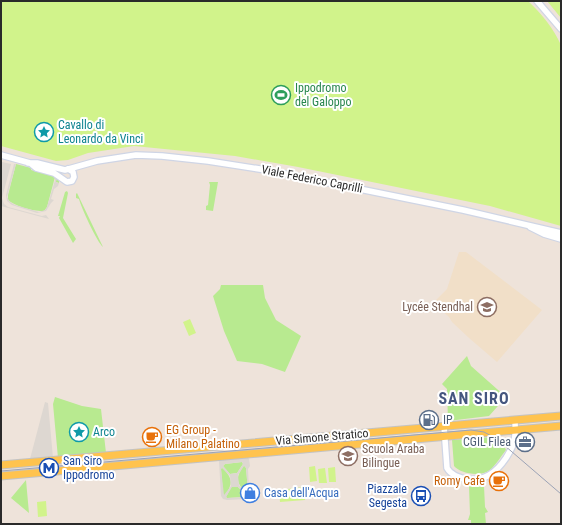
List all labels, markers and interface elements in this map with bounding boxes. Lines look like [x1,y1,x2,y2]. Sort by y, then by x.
place label: Ippodromo del Galoppo [295,81,352,109]
sports icon: Ippodromo del Galoppo [270,84,292,106]
place label: Cavallo di Leonardo da Vinci [58,118,143,146]
place icon: Cavallo di Leonardo da Vinci [33,121,55,143]
street label: Viale Federico Caprilli [260,162,364,196]
school or university icon: Lycée Stendhal [476,296,498,318]
place label: Lycée Stendhal [402,300,473,314]
district label: SAN SIRO [438,389,510,408]
fuel station icon: IP [418,409,440,431]
place label: IP [443,413,453,427]
place icon: Arco [68,421,90,443]
place label: EG Group - Milano Palatino [166,423,240,451]
place label: Arco [93,425,115,439]
cafe icon: EG Group - Milano Palatino [141,426,163,448]
street label: Via Simone Stratico [275,426,369,448]
office icon: CGIL Filea [514,431,536,453]
place label: CGIL Filea [463,435,511,449]
place label: Scuola Araba Bilingue [362,442,425,470]
school or university icon: Scuola Araba Bilingue [337,445,359,467]
place label: San Siro Ippodromo [63,454,114,482]
metro station icon: San Siro Ippodromo [38,457,60,479]
cafe icon: Romy Cafe [488,470,510,492]
place label: Romy Cafe [434,474,485,488]
shop icon: Casa dell'Acqua [239,482,261,504]
place label: Piazzale Segesta [367,482,407,510]
bus stop icon: Piazzale Segesta [410,485,432,507]
place label: Casa dell'Acqua [264,486,339,500]

